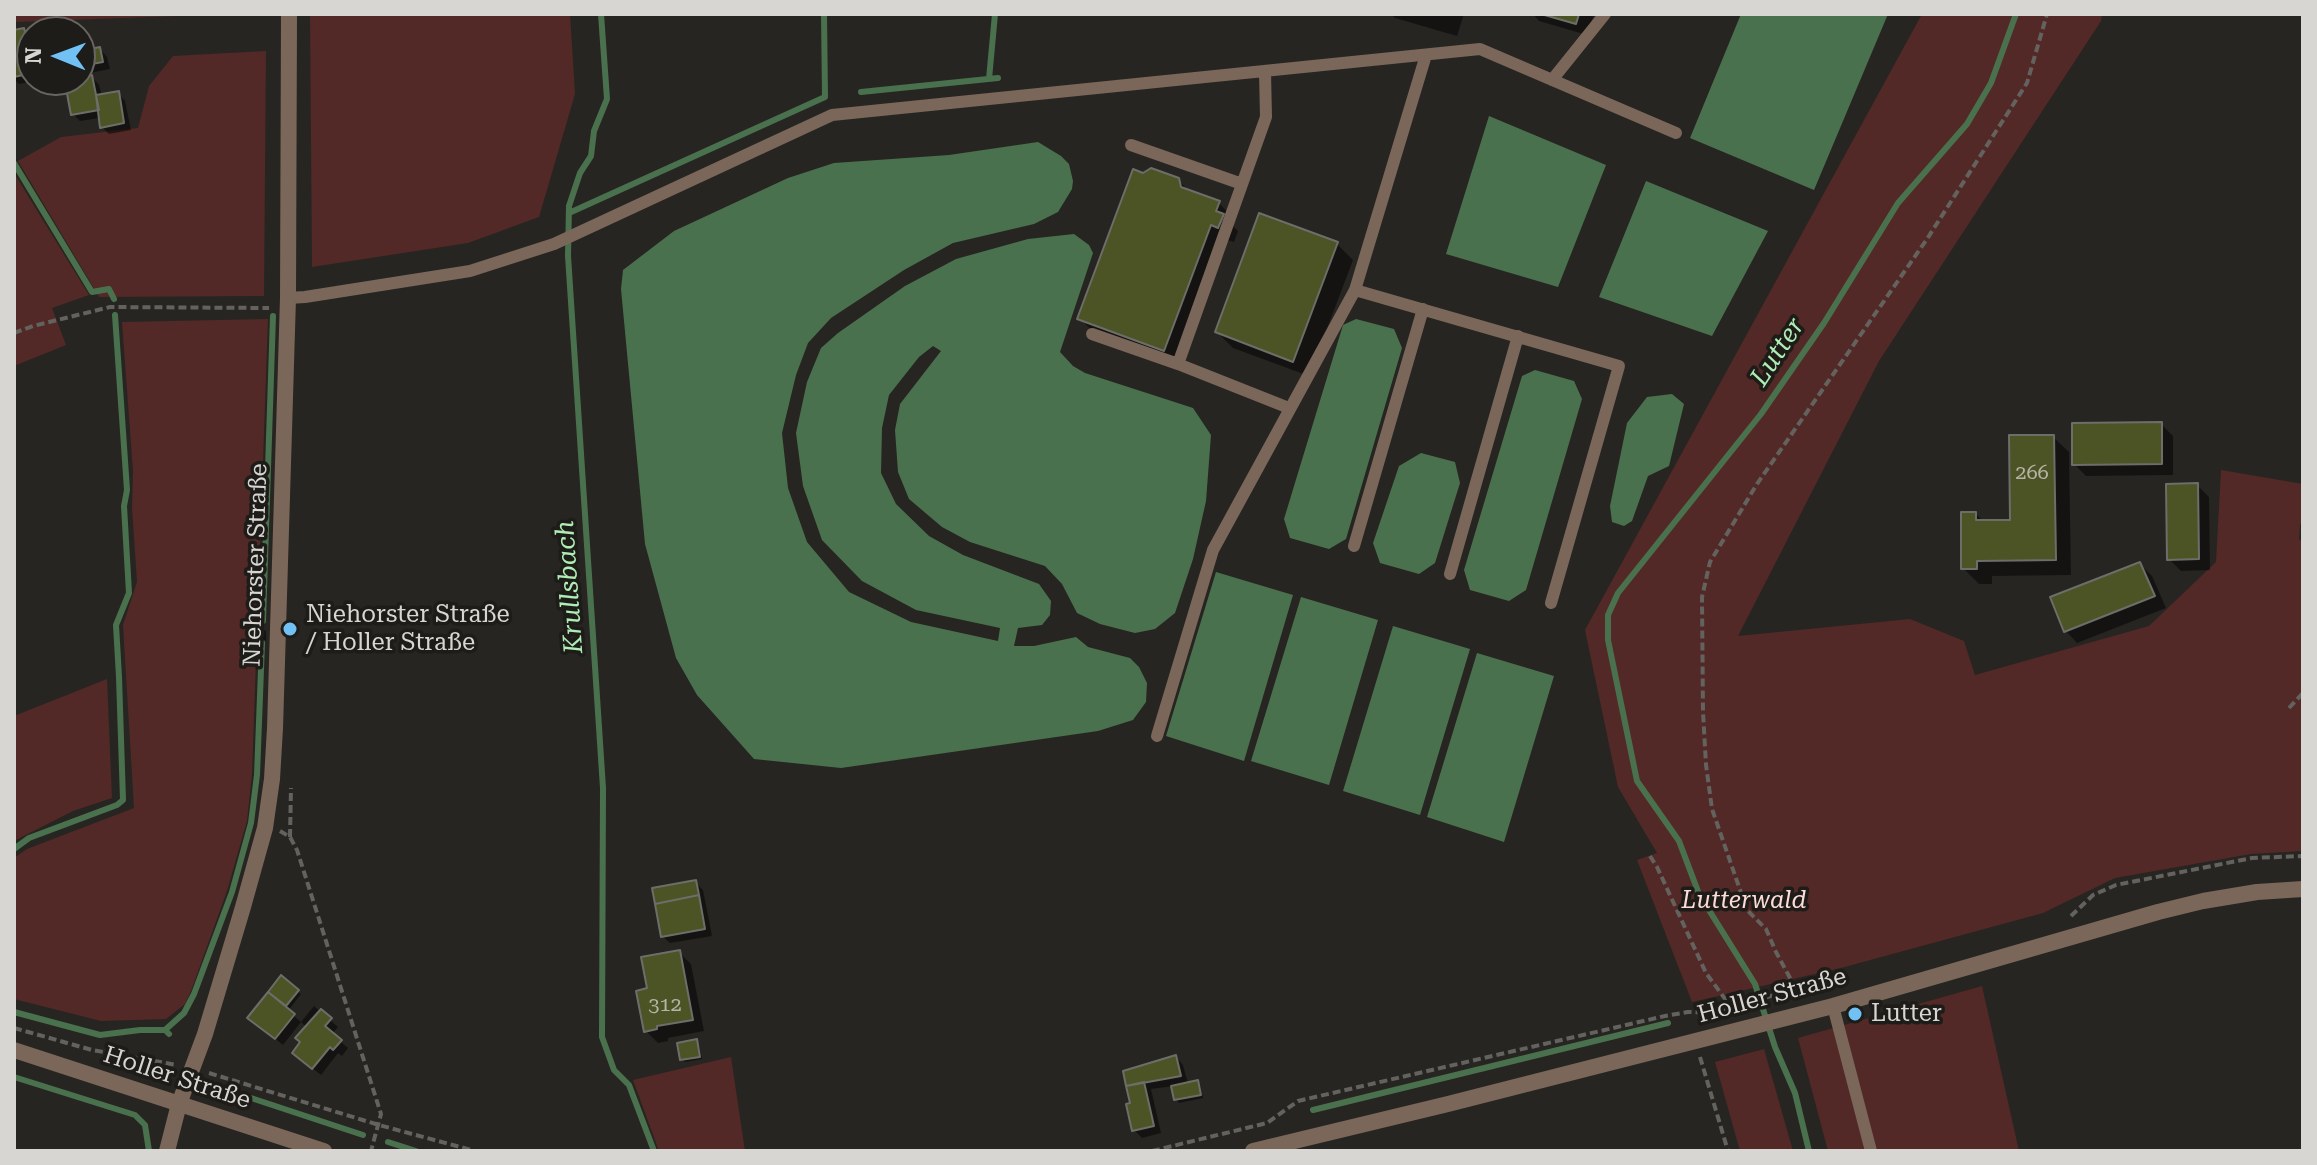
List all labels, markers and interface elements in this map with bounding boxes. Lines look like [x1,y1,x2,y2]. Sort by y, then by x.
north arrow [16,16,96,96]
text: N [21,47,46,64]
water label: Lutter [1744,312,1812,392]
house number: 266 [2015,461,2049,485]
street label: Niehorster Straße [238,463,274,667]
water label: Krullsbach [550,520,590,654]
place label: Niehorster Straße / Holler Straße [306,601,510,657]
marker: Niehorster Straße / Holler Straße [281,620,299,638]
park label: Lutterwald [1682,887,1806,915]
street label: Holler Straße [1694,962,1850,1030]
house number: 312 [648,993,682,1017]
place label: Lutter [1871,1000,1942,1028]
marker: Lutter [1846,1005,1864,1023]
street label: Holler Straße [100,1041,254,1115]

